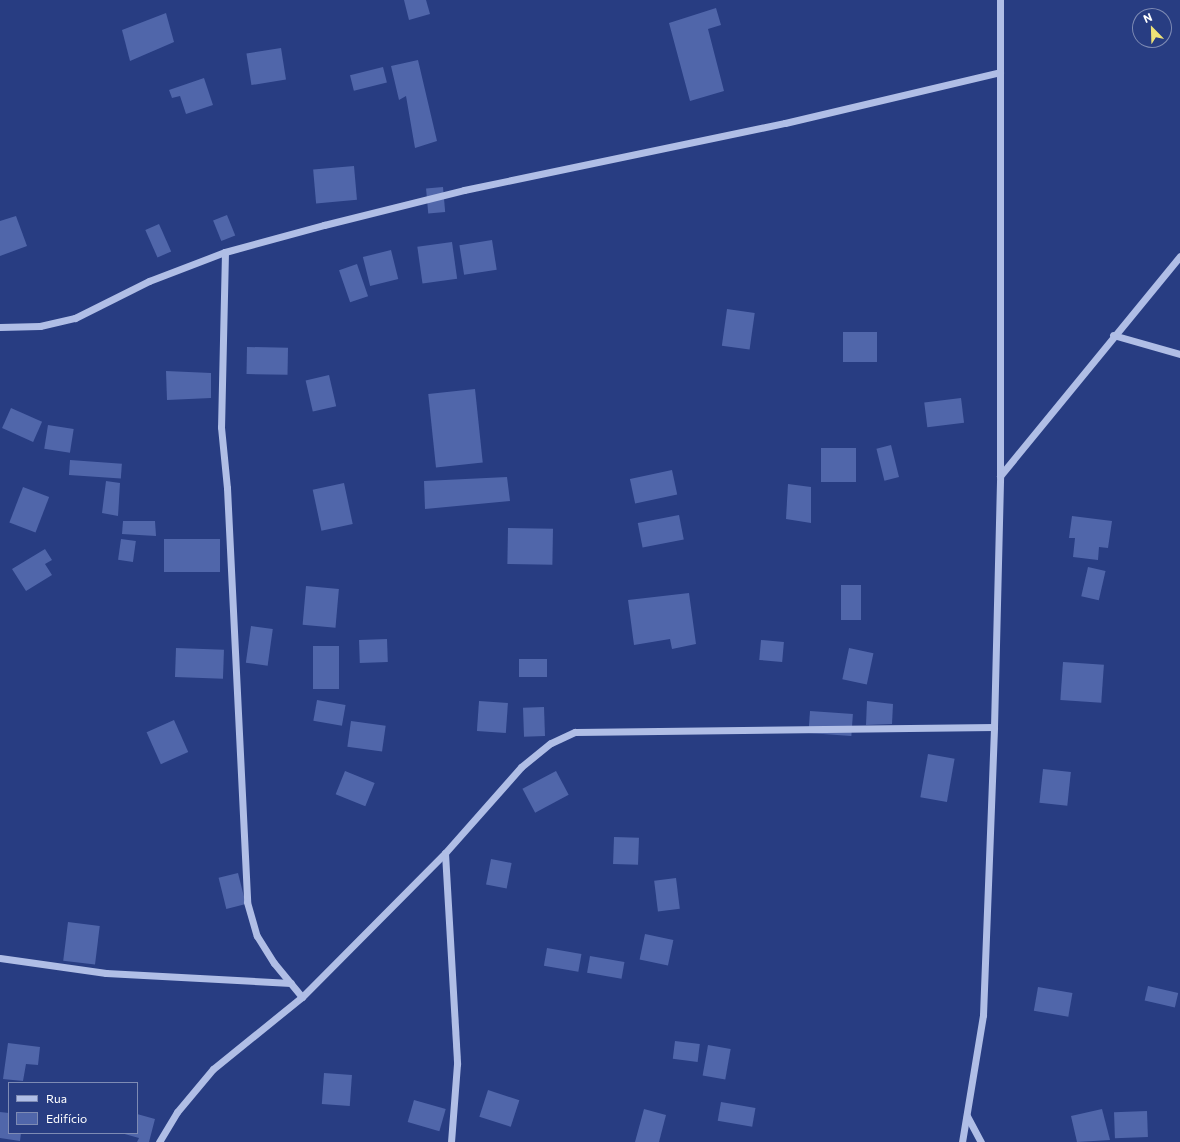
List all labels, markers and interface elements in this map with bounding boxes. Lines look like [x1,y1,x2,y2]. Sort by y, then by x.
north arrow [1132,8,1172,48]
text: N [1141,10,1154,25]
legend [8,1082,138,1134]
text: Rua [46,1091,67,1105]
text: Edifício [46,1111,87,1125]

